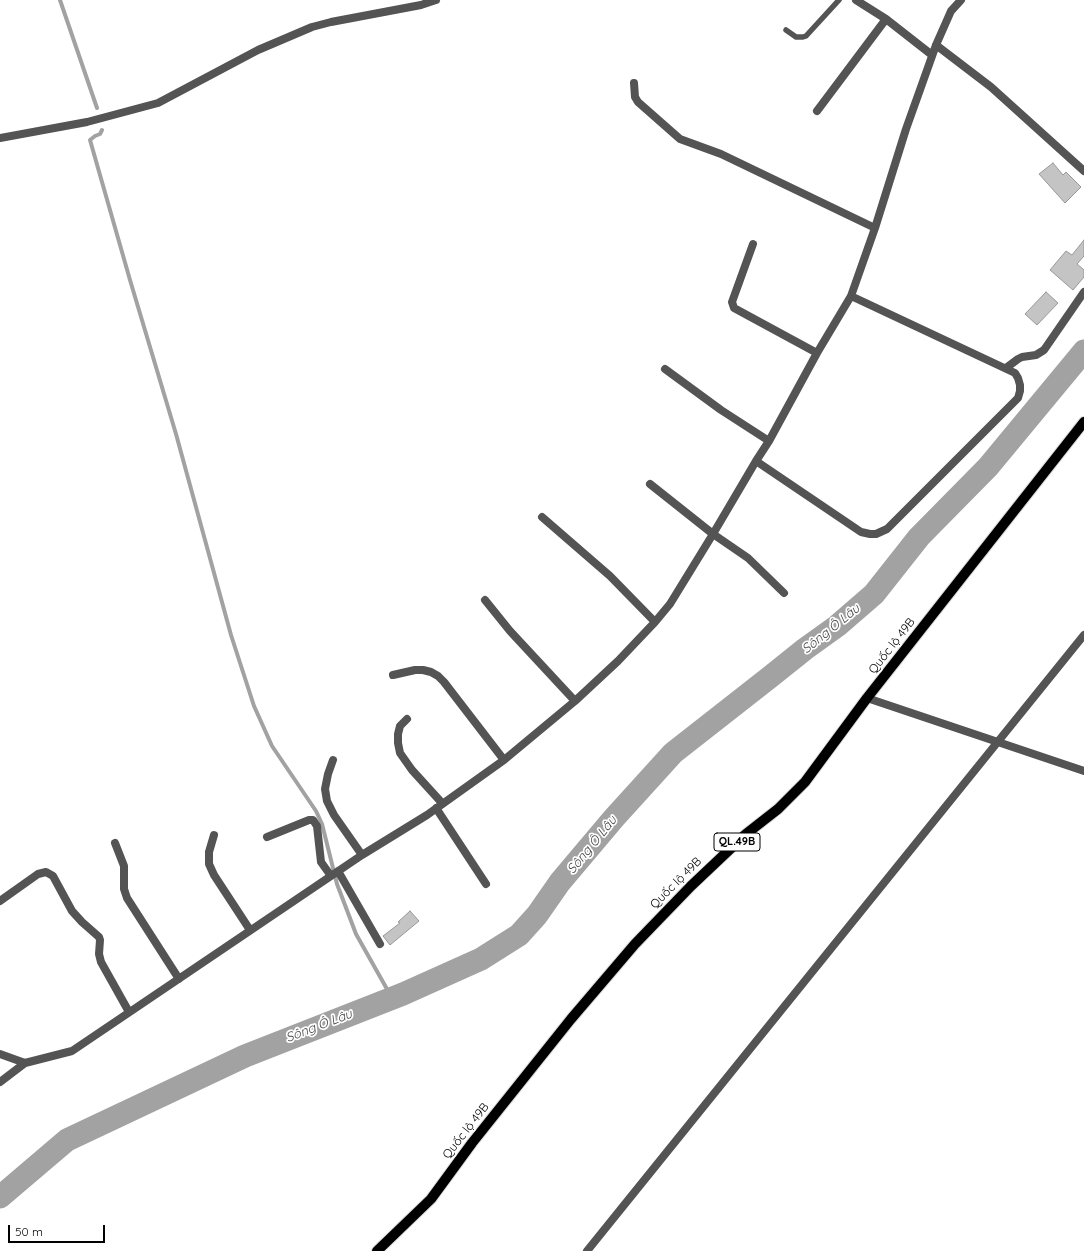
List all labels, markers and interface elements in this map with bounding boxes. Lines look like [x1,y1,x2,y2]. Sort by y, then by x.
water label: Sông Ô Lâu [799,601,863,657]
street label: Quốc lộ 49B [866,615,918,677]
water label: Sông Ô Lâu [564,813,620,877]
road number: QL.49B [714,833,760,851]
street label: Quốc lộ 49B [647,854,705,912]
water label: Sông Ô Lâu [284,1006,354,1046]
street label: Quốc lộ 49B [440,1100,492,1162]
scale bar [10,1217,107,1243]
text: 50 m [15,1224,43,1239]

